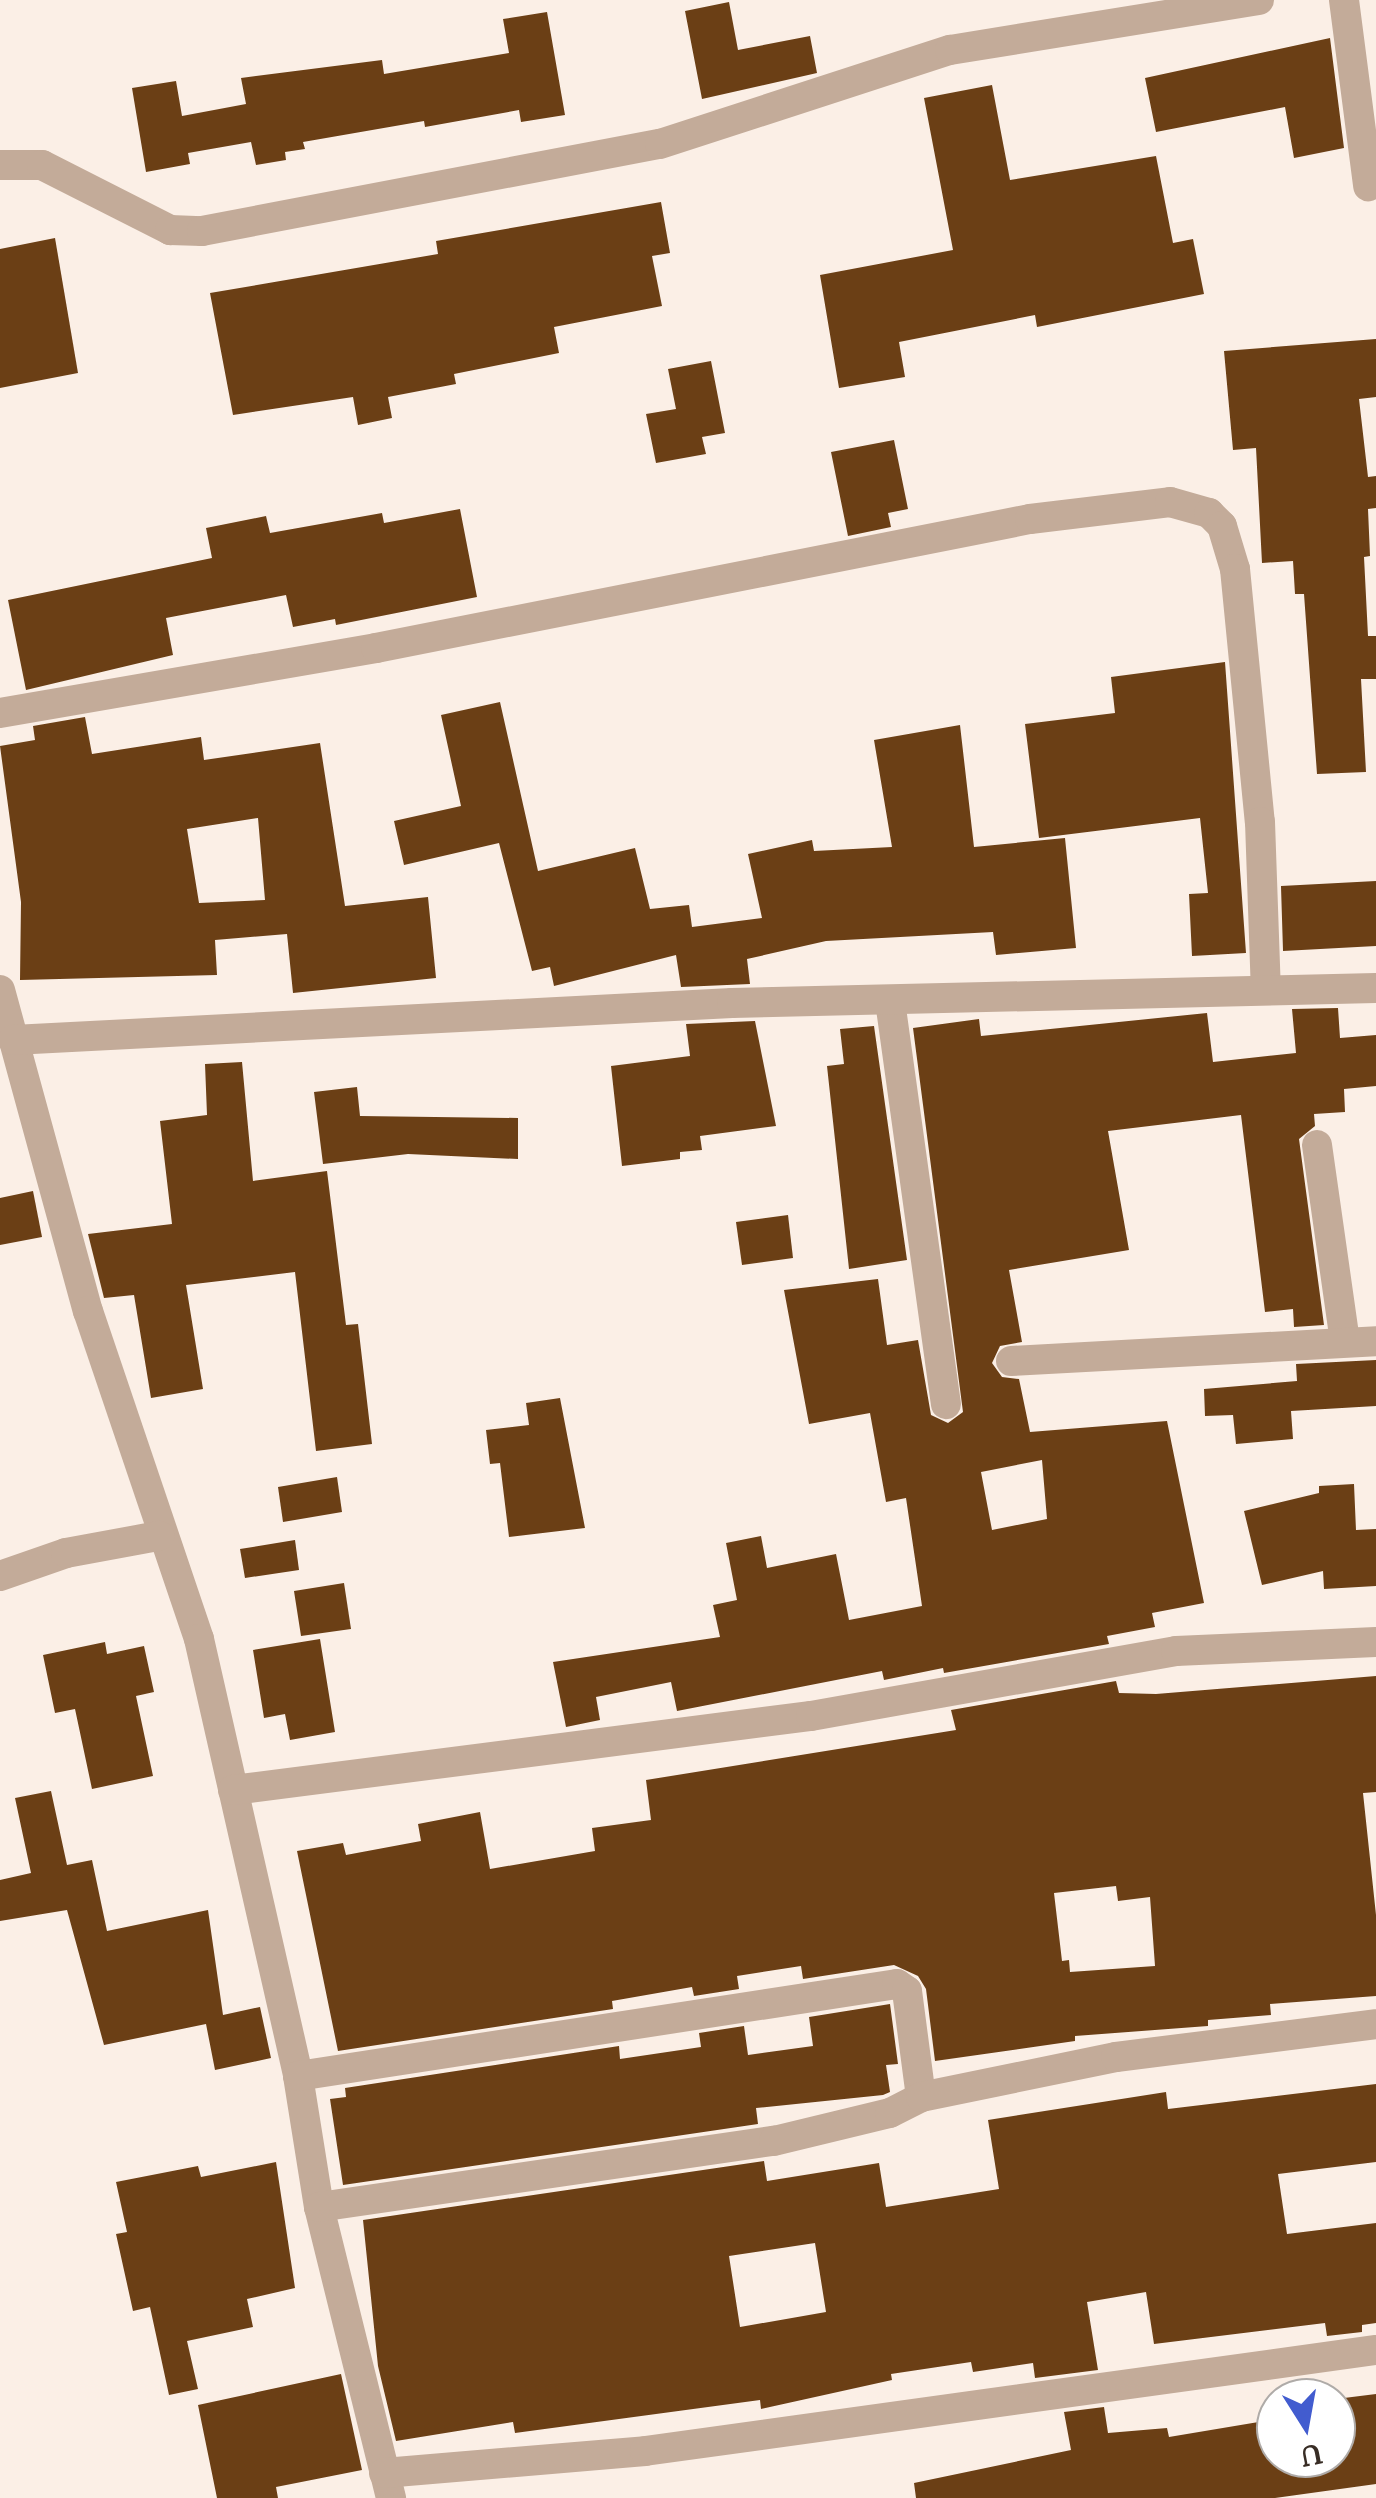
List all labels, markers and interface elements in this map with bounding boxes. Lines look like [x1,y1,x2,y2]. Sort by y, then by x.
north arrow [1256,2378,1356,2478]
text: U [1297,2436,1325,2475]

